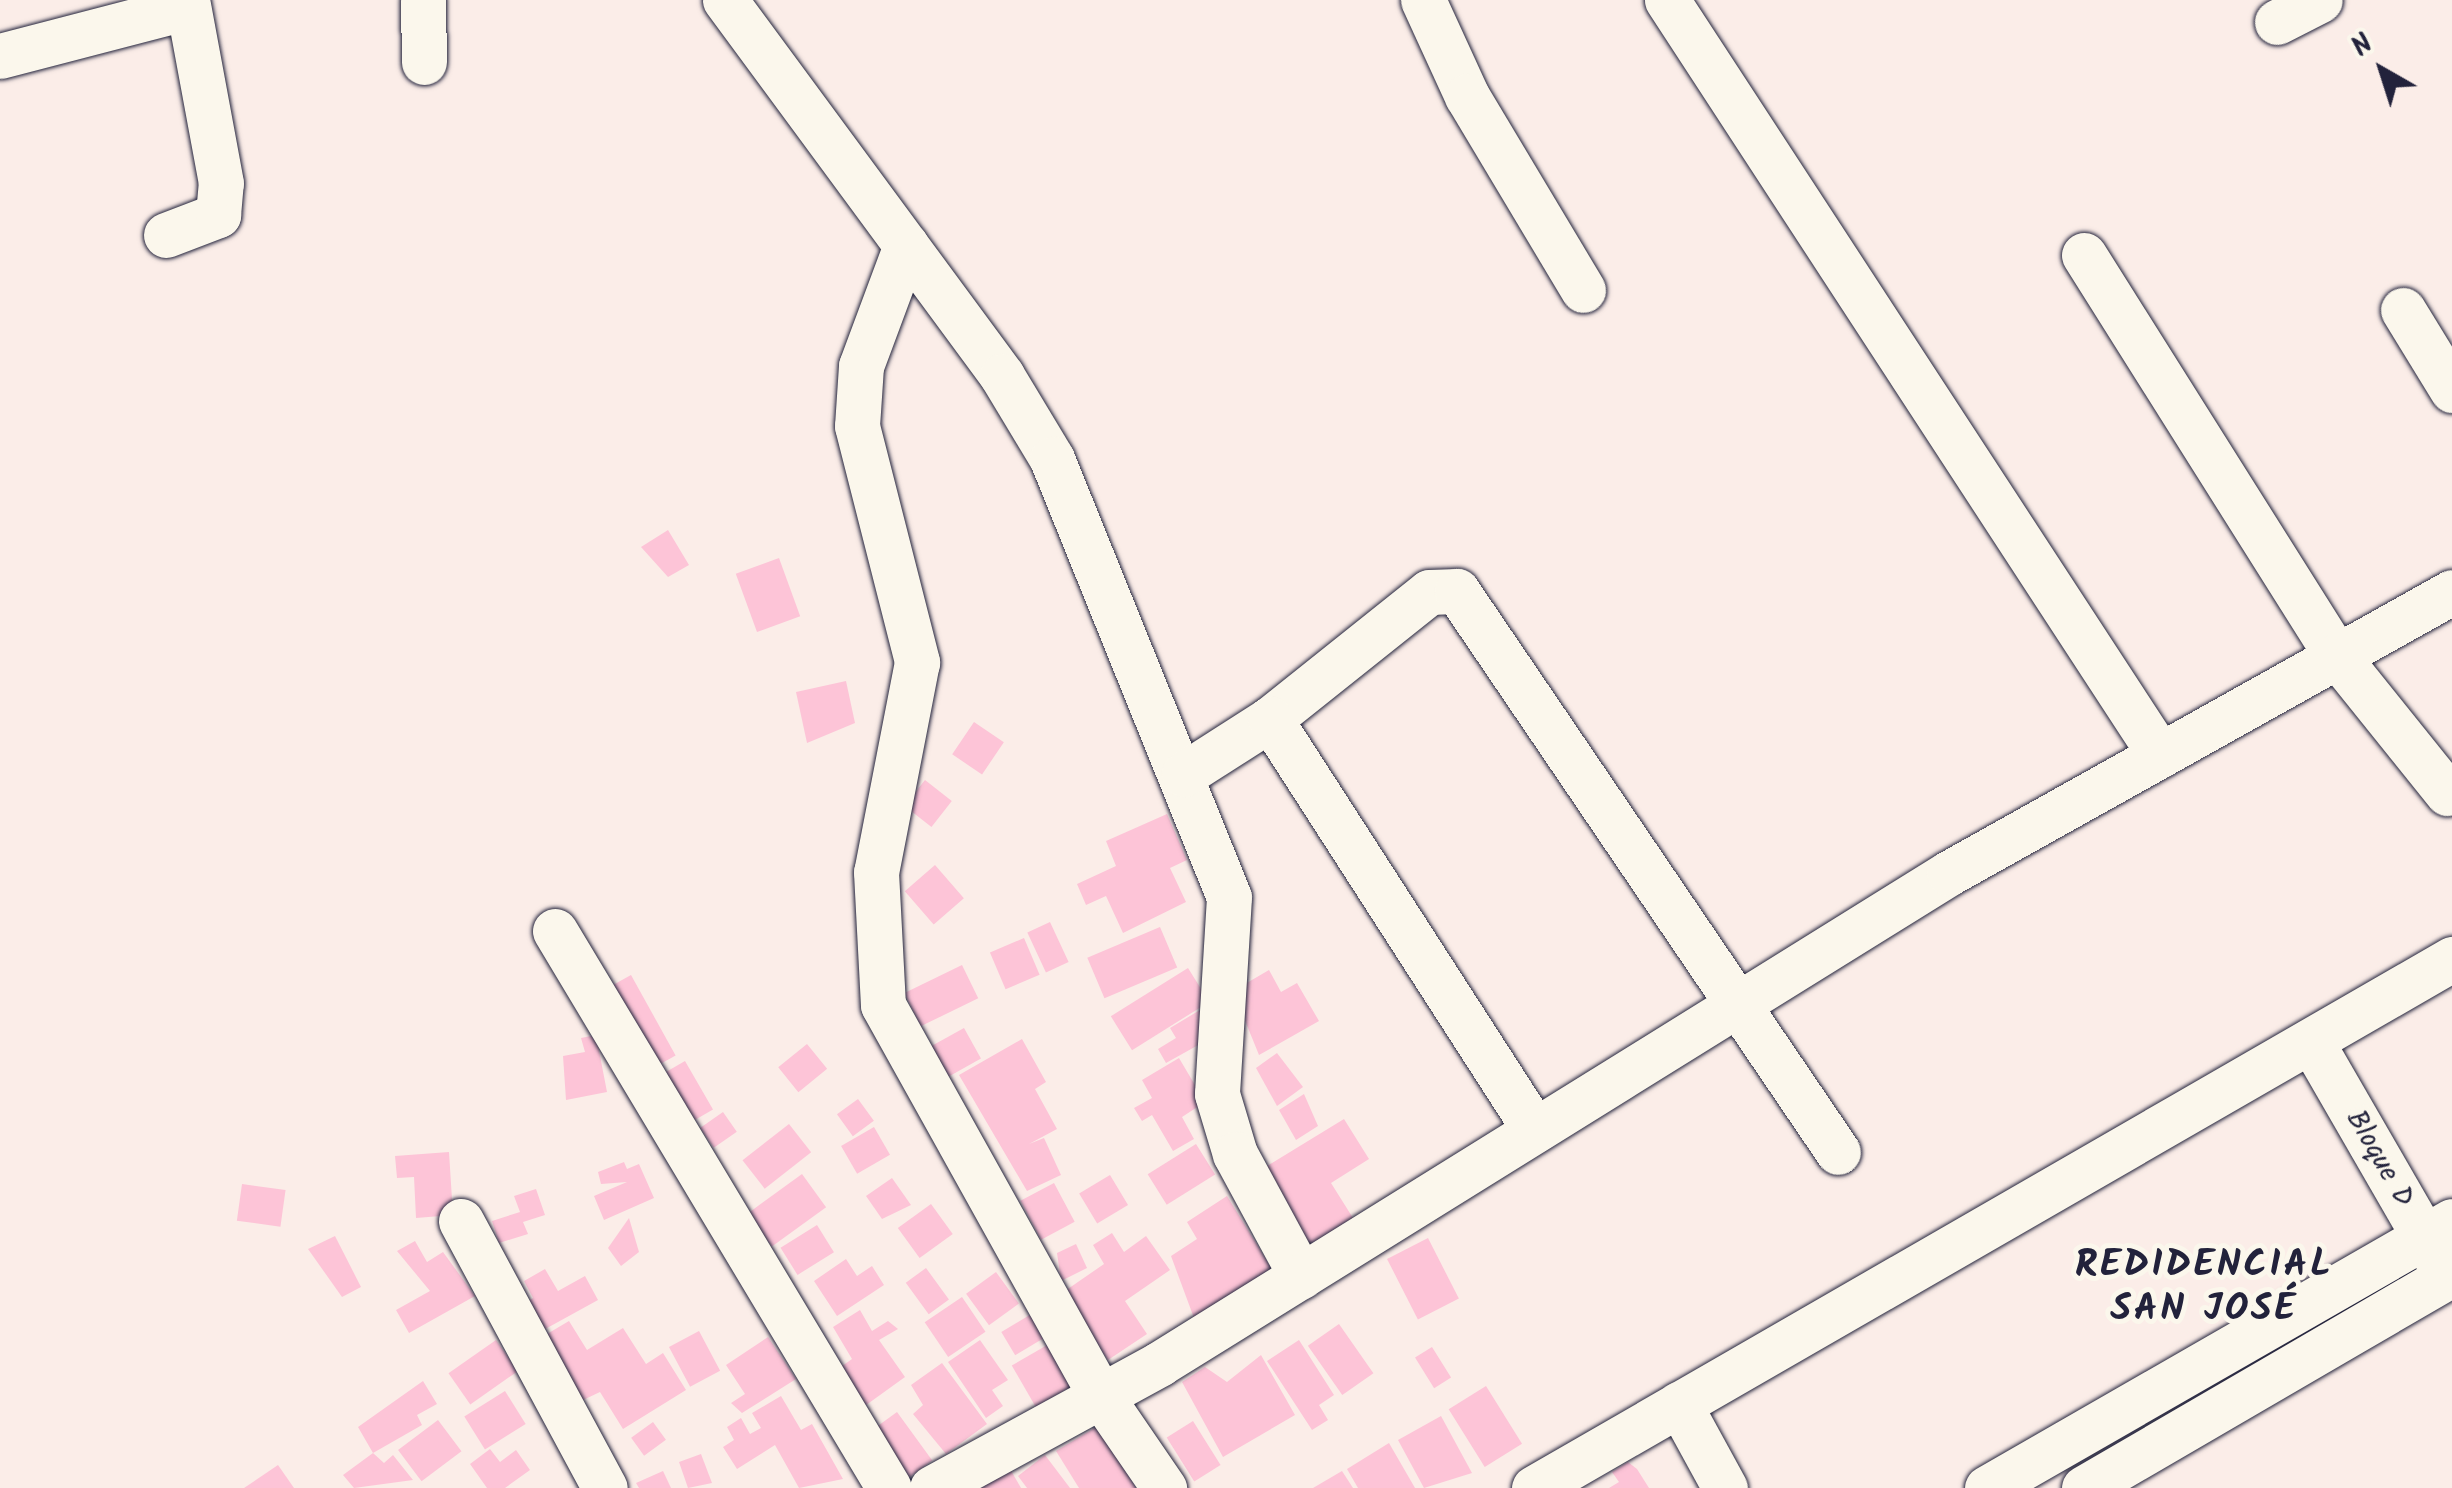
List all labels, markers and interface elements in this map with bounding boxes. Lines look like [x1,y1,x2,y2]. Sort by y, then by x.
north arrow [2332,20,2432,120]
text: N [2342,23,2384,69]
street label: Bloque D [2338,1105,2420,1213]
district label: REDIDENCIAL SAN JOSÉ [2075,1244,2333,1334]

